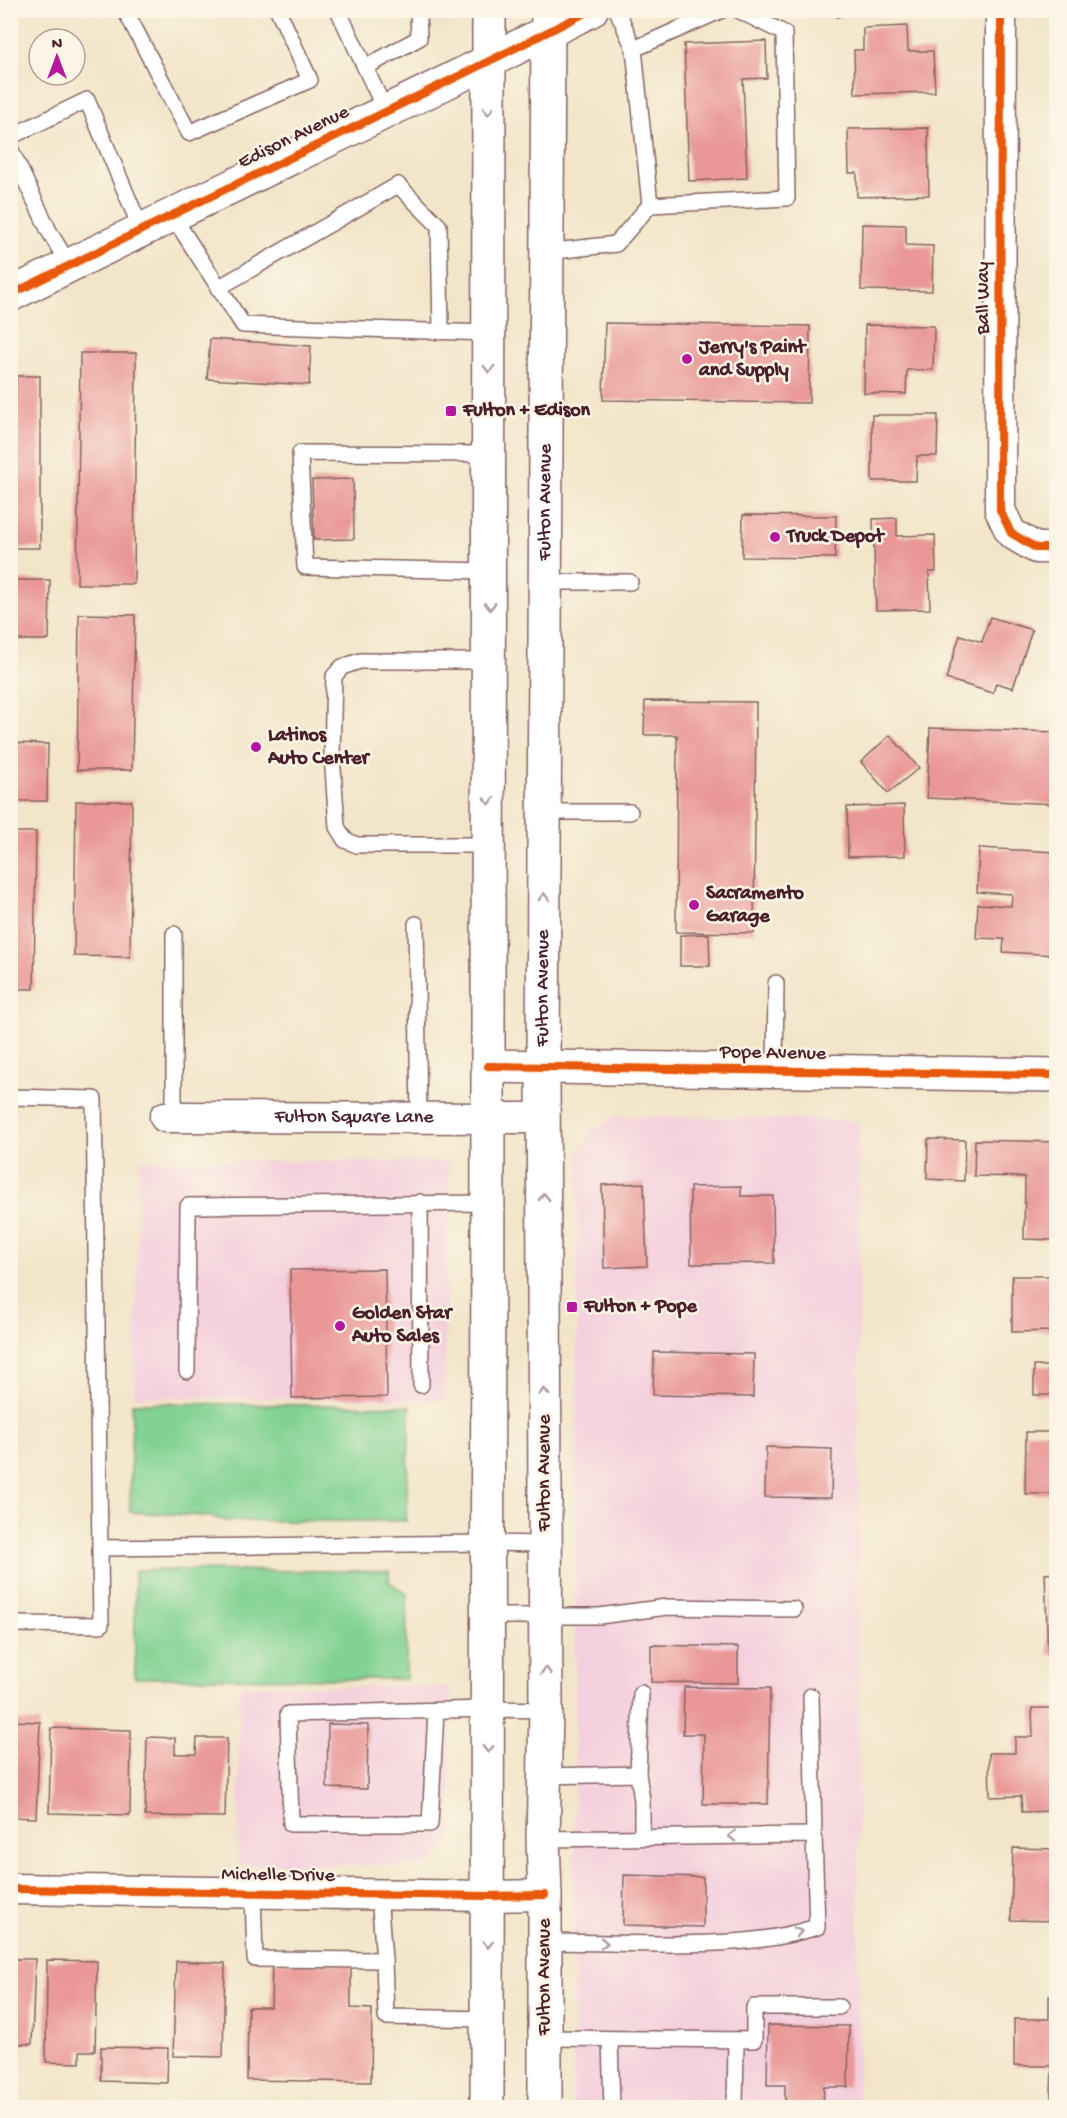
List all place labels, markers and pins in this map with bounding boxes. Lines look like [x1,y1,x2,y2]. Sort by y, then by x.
place label: Jerry's Paint and Supply [698,337,807,383]
marker: Jerry's Paint and Supply [680,352,694,366]
place label: Fulton + Edison [462,400,591,423]
marker: Fulton + Edison [444,404,458,418]
place label: Truck Depot [785,526,885,549]
marker: Truck Depot [768,530,782,544]
place label: Latinos Auto Center [267,725,371,771]
marker: Latinos Auto Center [249,740,263,754]
place label: Sacramento Garage [706,883,805,929]
marker: Sacramento Garage [687,898,701,912]
place label: Fulton + Pope [583,1296,698,1319]
marker: Fulton + Pope [565,1300,579,1314]
place label: Golden Star Auto Sales [351,1303,453,1349]
marker: Golden Star Auto Sales [333,1319,347,1333]

